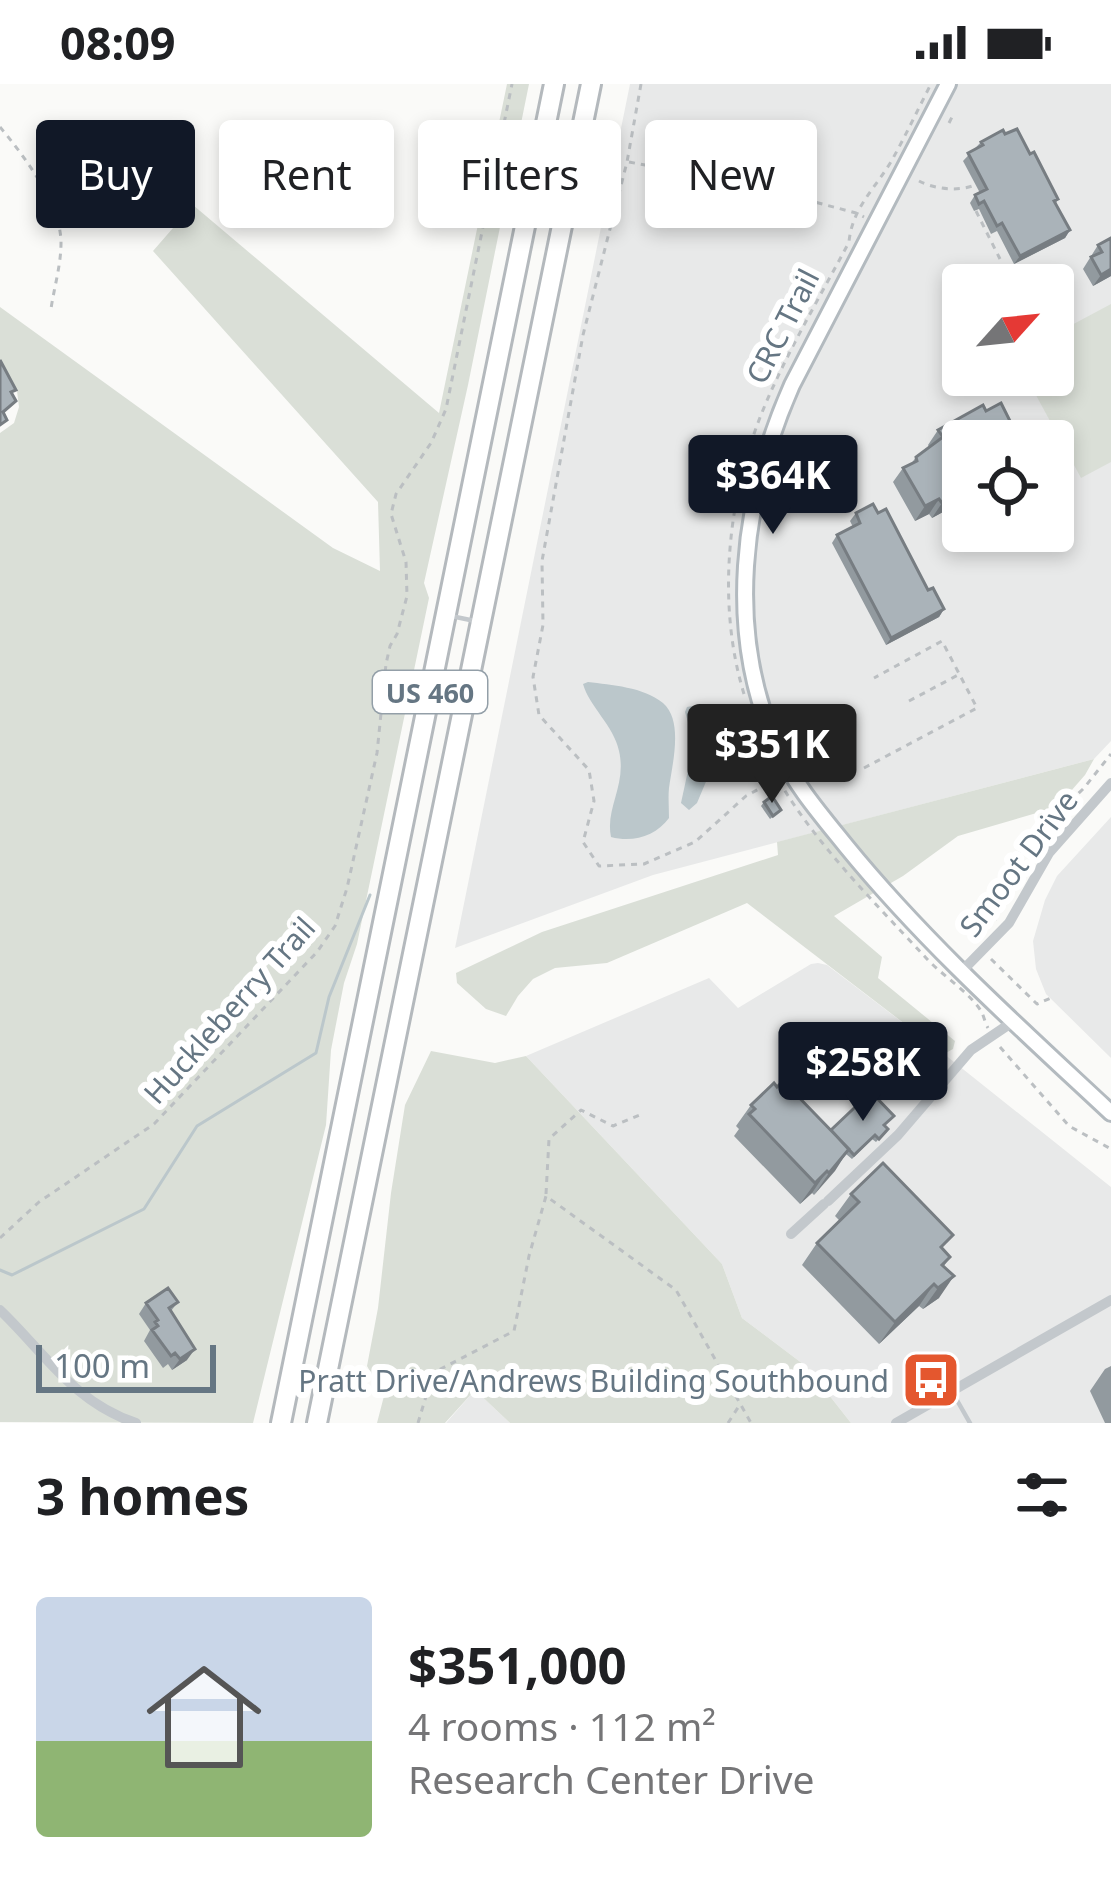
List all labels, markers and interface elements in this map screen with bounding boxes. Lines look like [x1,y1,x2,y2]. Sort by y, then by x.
text: 08:09 [60,12,176,73]
chip: Buy [36,120,195,228]
chip: Rent [219,120,394,228]
chip: Filters [418,120,621,228]
chip: New [645,120,817,228]
street label: CRC Trail [736,262,828,390]
north arrow [942,264,1074,396]
map controls [942,264,1074,552]
button: locate [942,420,1074,552]
pin: $364K [689,435,857,537]
text: $364K [715,447,831,500]
road number: US 460 [373,671,487,713]
pin: $351K [688,704,856,806]
text: $351K [714,716,830,769]
street label: Smoot Drive [949,781,1087,945]
street label: Huckleberry Trail [134,908,324,1112]
pin: $258K [779,1022,947,1124]
text: $258K [805,1034,921,1087]
scale bar [36,1339,216,1392]
text: 100 m [54,1343,150,1388]
bus stop icon: Pratt Drive/Andrews Building Southbound [900,1349,962,1411]
place label: Pratt Drive/Andrews Building Southbound [298,1360,889,1401]
text: 3 homes [36,1460,249,1530]
icon: filters [1009,1462,1075,1528]
text: $351,000 [408,1629,627,1699]
icon: home [132,1645,276,1789]
text: 4 rooms · 112 m² [408,1699,716,1752]
text: Research Center Drive [408,1752,815,1805]

